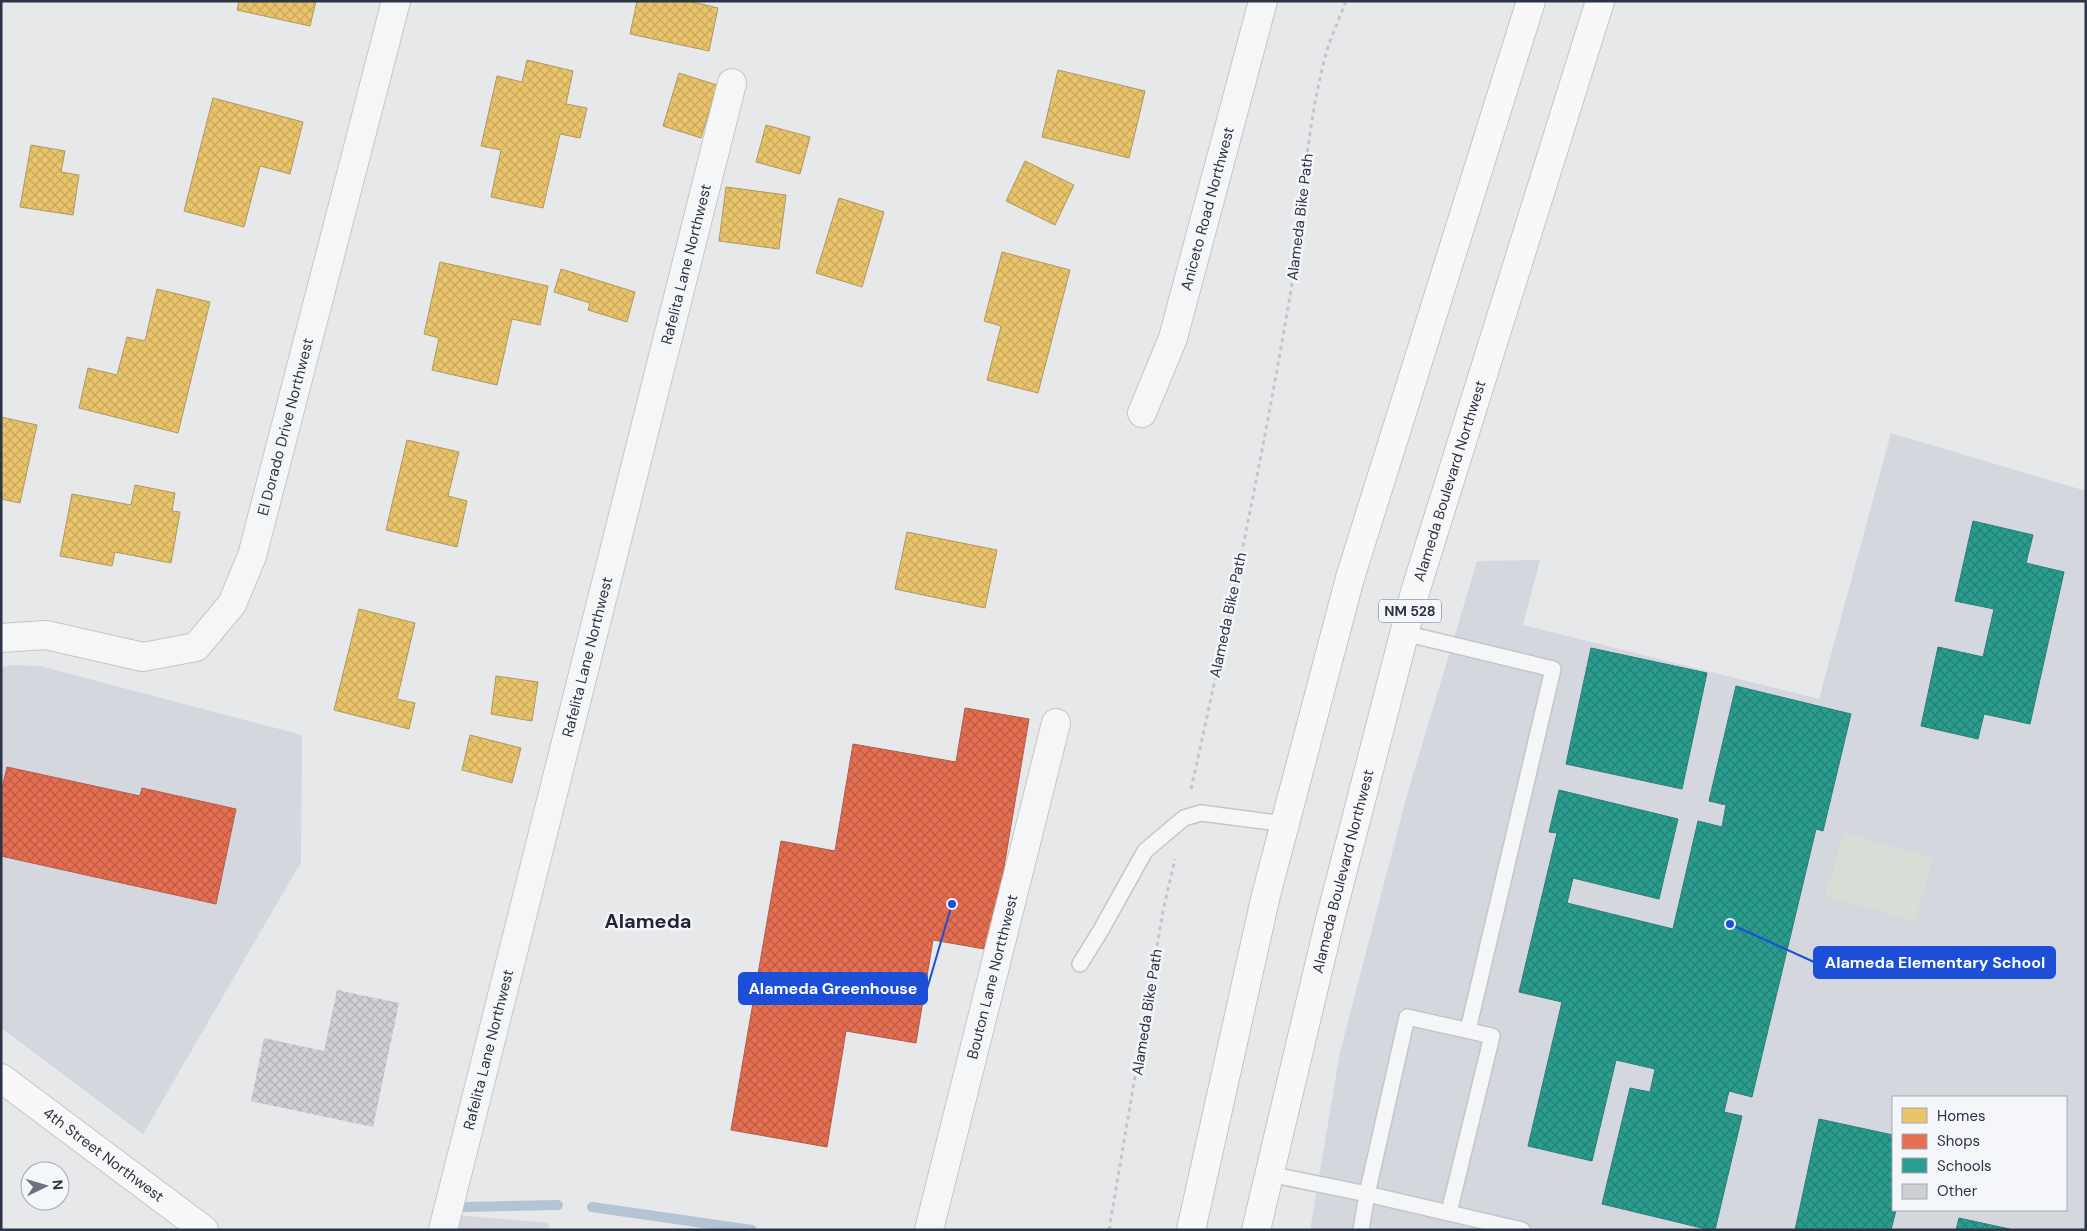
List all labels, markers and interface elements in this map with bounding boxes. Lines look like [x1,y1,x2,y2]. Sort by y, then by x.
street label: Aniceto Road Northwest [1176,124,1239,293]
street label: Alameda Bike Path [1282,152,1318,282]
street label: Rafelita Lane Northwest [657,182,716,346]
street label: El Dorado Drive Northwest [253,336,318,518]
street label: Alameda Boulevard Northwest [1409,378,1491,584]
street label: Alameda Bike Path [1205,550,1251,680]
street label: Rafelita Lane Northwest [558,575,617,739]
road number: NM 528 [1379,600,1441,622]
street label: Alameda Boulevard Northwest [1308,767,1379,975]
street label: Bouton Lane Nortthwest [962,892,1023,1061]
district label: Alameda [605,908,691,934]
street label: Alameda Bike Path [1127,947,1167,1077]
callout: Alameda Elementary School [1814,947,2055,978]
text: Alameda Elementary School [1825,952,2045,973]
street label: Rafelita Lane Northwest [459,967,518,1132]
callout: Alameda Greenhouse [739,973,927,1004]
text: Alameda Greenhouse [749,978,917,999]
legend [1892,1096,2067,1211]
street label: 4th Street Northwest [39,1103,167,1205]
text: Homes [1937,1106,1986,1126]
text: Shops [1937,1131,1980,1151]
text: Schools [1937,1156,1992,1176]
north arrow [20,1161,70,1211]
text: Other [1937,1181,1978,1201]

